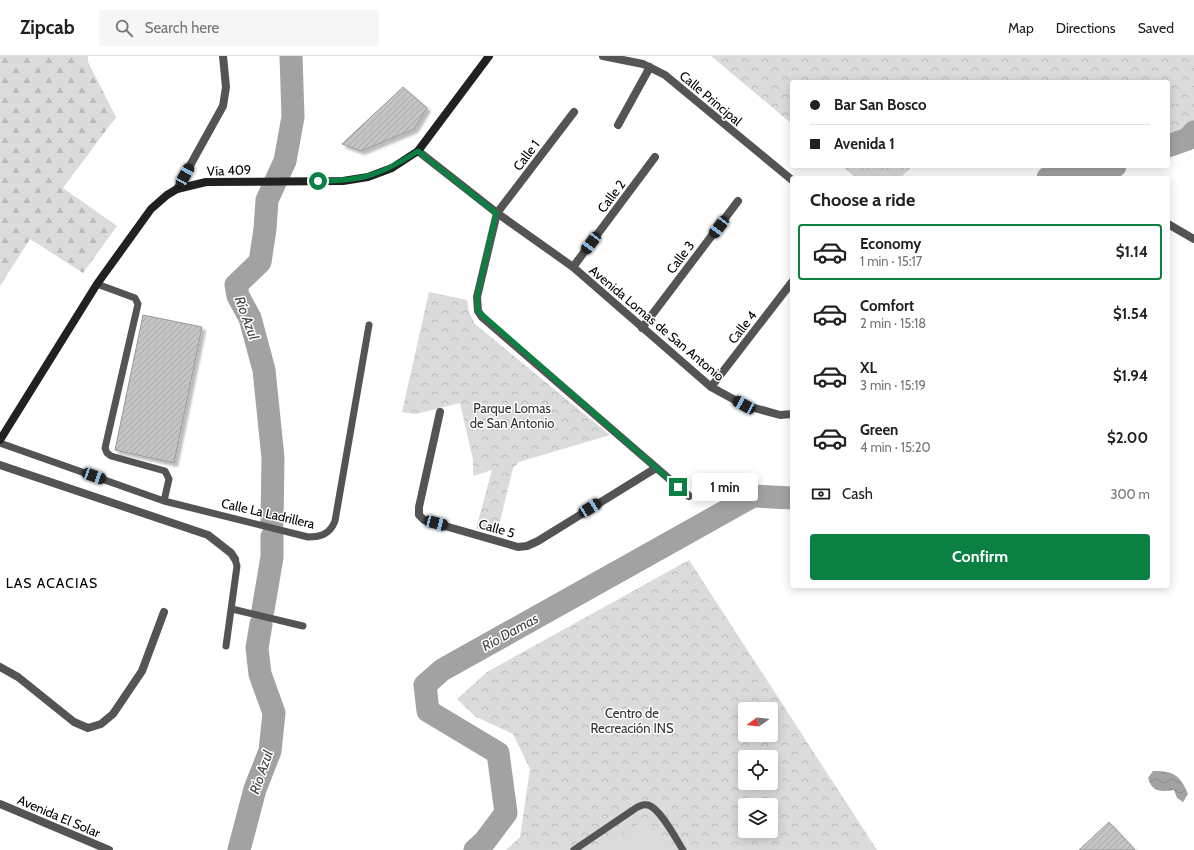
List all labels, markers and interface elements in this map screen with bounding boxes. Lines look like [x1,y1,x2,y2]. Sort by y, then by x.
search box [99,10,379,46]
text: Zipcab [20,16,75,39]
icon: search [113,17,135,39]
text: Search here [145,19,219,37]
text: Map [1008,19,1034,37]
text: Directions [1056,19,1116,37]
text: Saved [1138,19,1174,37]
street label: Calle Principal [677,67,745,129]
text: Bar San Bosco [834,96,927,114]
text: Avenida 1 [834,135,895,153]
street label: Calle 1 [509,137,543,173]
street label: Vía 409 [207,161,251,179]
car [174,162,196,188]
route start [309,172,327,190]
street label: Calle 2 [594,176,629,215]
text: Choose a ride [810,189,915,211]
car [707,214,731,240]
car [579,230,603,256]
icon: car [812,234,848,270]
text: Economy [860,235,921,253]
street label: Calle 3 [662,237,698,277]
text: $1.14 [1116,243,1148,261]
text: 1 min · 15:17 [860,253,922,269]
street label: Avenida Lomas de San Antonio [586,262,728,384]
water label: Río Azul [231,294,263,343]
icon: car [812,296,848,332]
text: Comfort [860,297,914,315]
text: $1.54 [1113,305,1148,323]
street label: Calle 4 [724,307,760,347]
text: 2 min · 15:18 [860,315,926,331]
icon: car [812,358,848,394]
text: XL [860,359,877,377]
text: $1.94 [1113,367,1148,385]
text: 3 min · 15:19 [860,377,926,393]
car [731,394,757,416]
park label: Parque Lomas de San Antonio [470,400,554,431]
icon: car [812,420,848,456]
text: Green [860,421,898,439]
text: $2.00 [1107,429,1148,447]
text: 4 min · 15:20 [860,439,931,455]
car [81,466,107,486]
callout: 1 min [692,473,758,501]
route end [669,478,687,496]
text: 1 min [710,479,740,495]
icon: cash [810,483,832,505]
text: Cash [842,485,873,503]
text: 300 m [1110,486,1150,502]
street label: Calle La Ladrillera [220,494,317,532]
car [577,497,603,519]
car [423,514,449,532]
street label: Calle 5 [477,515,517,541]
button: Confirm [810,534,1150,580]
district label: LAS ACACIAS [6,574,98,592]
water label: Río Damas [479,609,542,655]
north arrow [738,702,778,742]
map controls [738,702,778,838]
park label: Centro de Recreación INS [590,705,674,736]
water label: Río Azul [245,747,277,796]
button: locate [738,750,778,790]
street label: Avenida El Solar [15,791,104,841]
button: layers [738,798,778,838]

